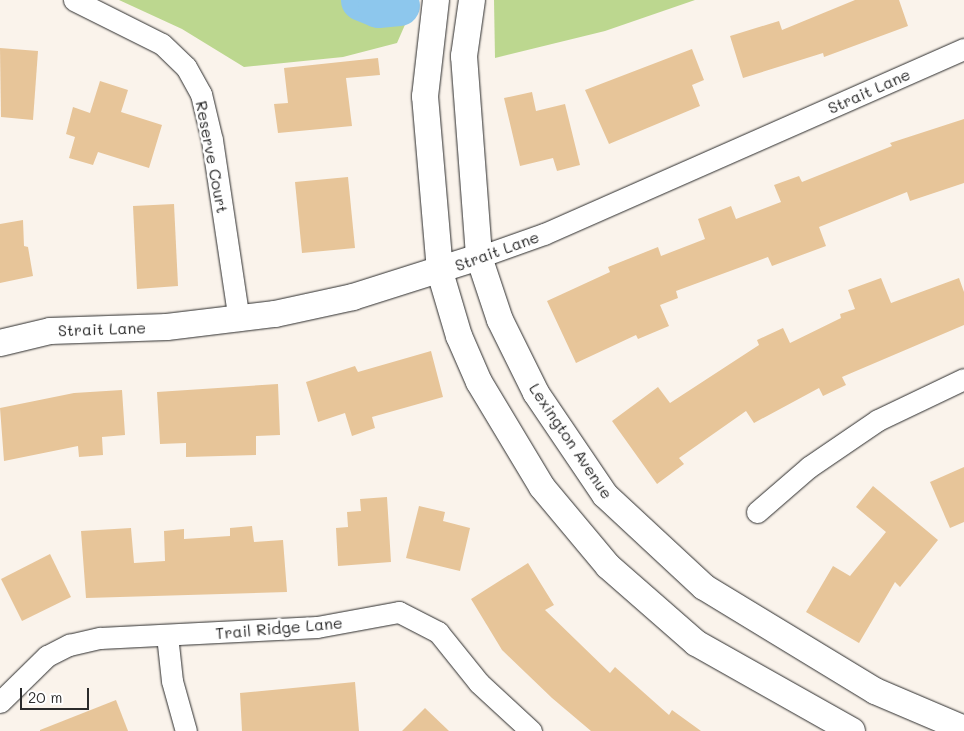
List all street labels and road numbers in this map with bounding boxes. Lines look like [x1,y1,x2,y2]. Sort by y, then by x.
street label: Strait Lane [825,64,913,118]
street label: Reserve Court [192,99,232,215]
street label: Strait Lane [452,227,542,275]
street label: Strait Lane [58,318,146,340]
street label: Lexington Avenue [525,380,617,502]
street label: Trail Ridge Lane [215,613,343,643]

